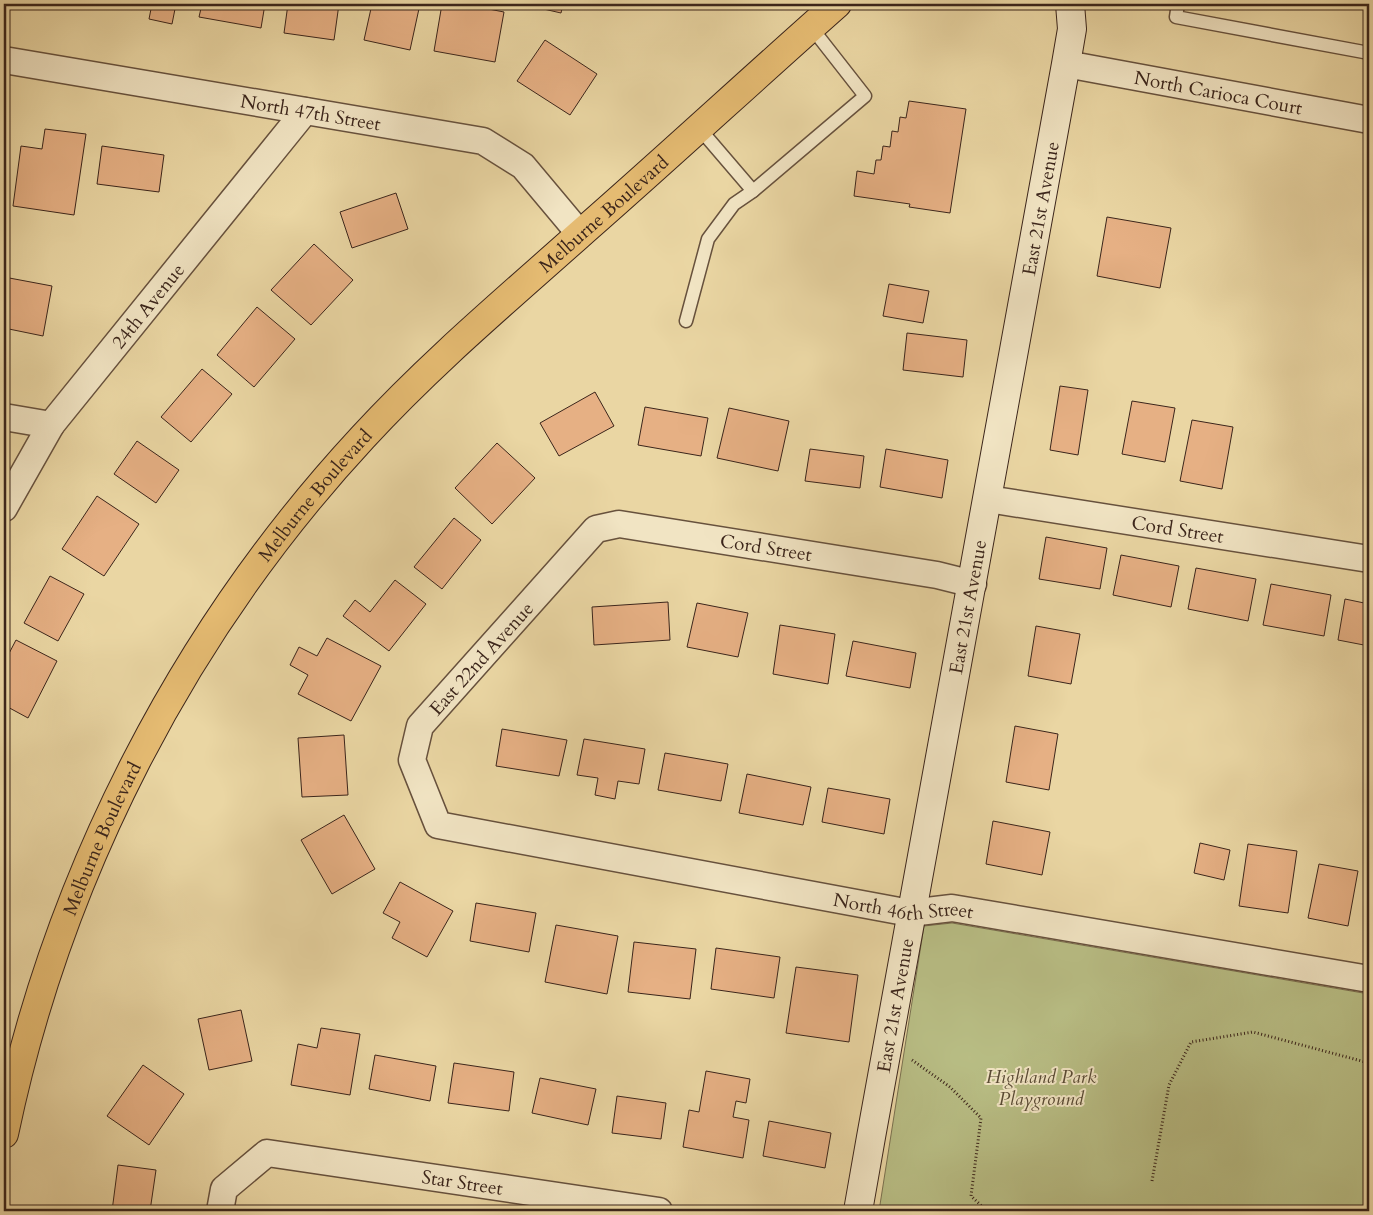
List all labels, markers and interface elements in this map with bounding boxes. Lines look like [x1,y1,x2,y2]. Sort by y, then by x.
street label: North Carioca Court [1132,65,1304,121]
street label: North 47th Street [238,88,383,137]
street label: East 21st Avenue [1016,139,1066,278]
street label: Melburne Boulevard [533,149,675,279]
street label: 24th Avenue [106,258,191,354]
street label: Melburne Boulevard [252,424,378,567]
street label: Cord Street [1130,510,1225,550]
street label: Cord Street [718,528,814,568]
street label: East 21st Avenue [943,538,993,676]
street label: East 22nd Avenue [424,596,540,721]
street label: Melburne Boulevard [57,757,148,919]
street label: North 46th Street [831,887,975,927]
street label: East 21st Avenue [871,936,920,1075]
park label: Highland Park Playground [986,1064,1097,1112]
street label: Star Street [420,1164,505,1202]

